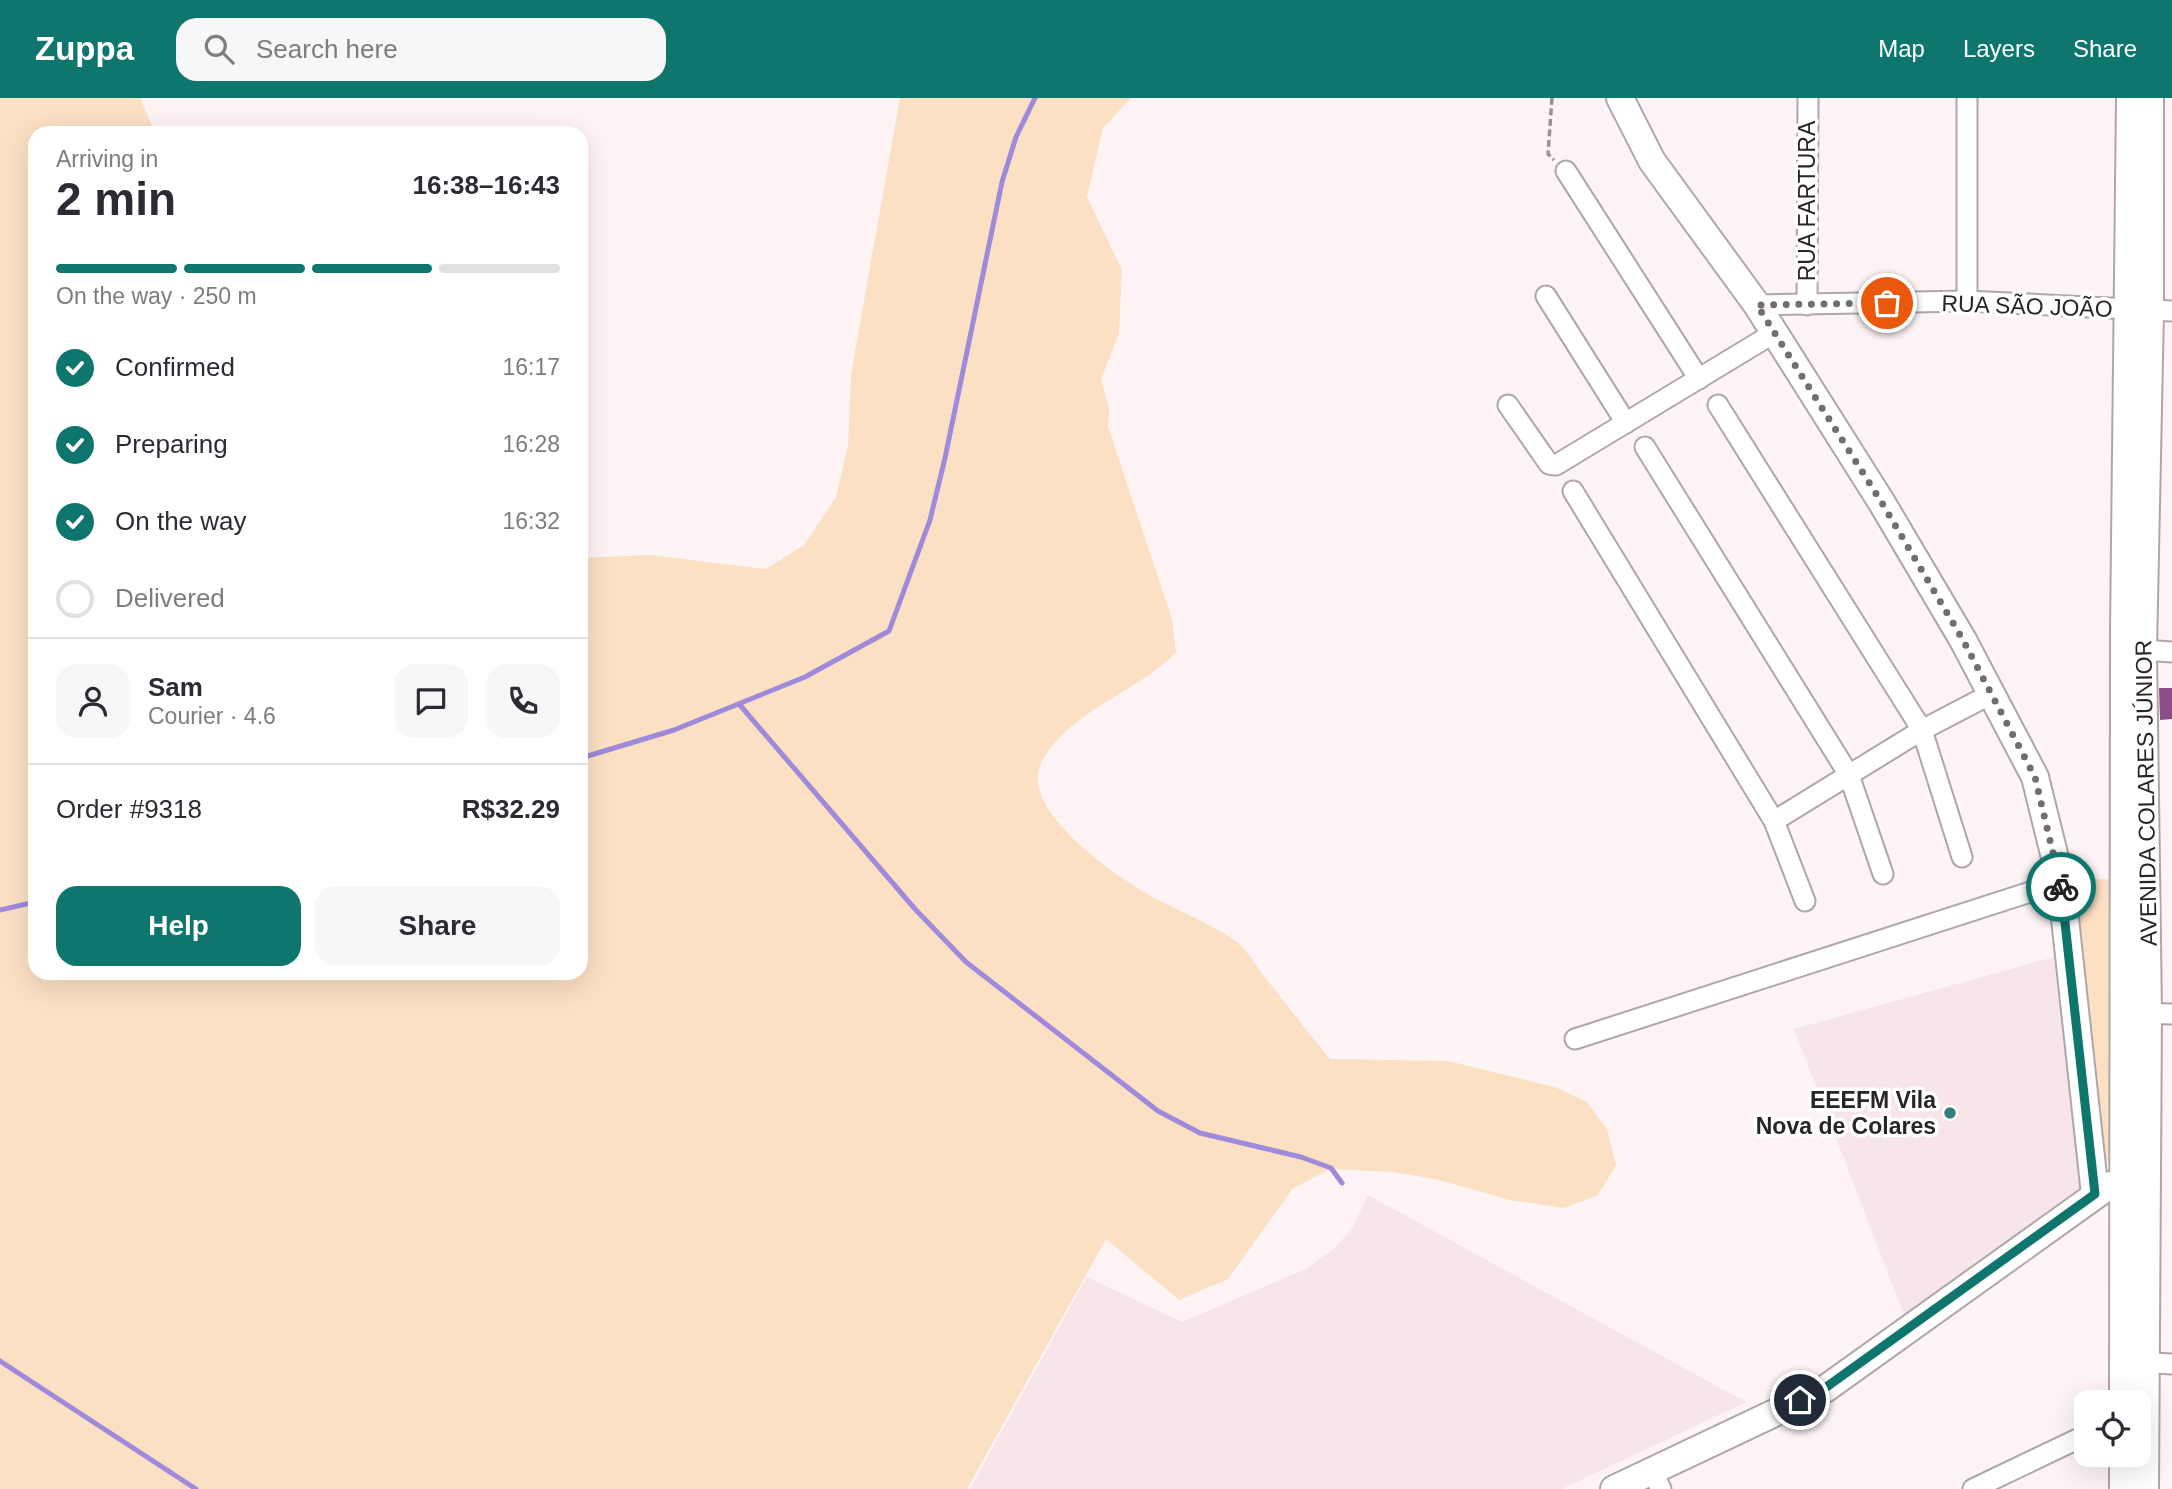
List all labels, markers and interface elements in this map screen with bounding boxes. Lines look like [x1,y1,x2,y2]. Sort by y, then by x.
search box [176,18,666,81]
text: Zuppa [35,30,134,67]
icon: search [200,30,238,68]
text: Search here [256,34,398,64]
text: Map [1878,35,1925,62]
text: Layers [1963,35,2035,62]
text: Share [2073,35,2137,62]
street label: RUA FARTURA [1794,120,1820,281]
text: Arriving in [56,146,158,172]
text: 16:38–16:43 [413,170,560,200]
text: 2 min [56,173,176,225]
pin [1857,273,1917,333]
text: On the way · 250 m [56,283,257,309]
icon: bag [1868,284,1906,322]
street label: RUA SÃO JOÃO [1941,290,2113,322]
icon: check [56,349,94,387]
text: Confirmed [115,352,235,382]
text: 16:17 [502,354,560,380]
icon: check [56,426,94,464]
text: Preparing [115,429,228,459]
text: 16:28 [502,431,560,457]
icon: check [56,503,94,541]
text: On the way [115,506,247,536]
text: 16:32 [502,508,560,534]
text: Delivered [115,583,225,613]
street label: AVENIDA COLARES JÚNIOR [2130,640,2162,946]
button: person [56,664,130,738]
button: chat [394,664,468,738]
button: phone [486,664,560,738]
text: Sam [148,672,203,702]
text: Courier · 4.6 [148,703,276,729]
text: Order #9318 [56,794,202,824]
text: R$32.29 [462,794,560,824]
courier [2026,852,2096,922]
icon: bike [2042,868,2080,906]
button: Help [56,886,301,966]
button: Share [315,886,560,966]
place label: EEEFM Vila Nova de Colares [1756,1087,1936,1139]
marker: EEEFM Vila Nova de Colares [1942,1105,1958,1121]
pin [1770,1370,1830,1430]
icon: home [1781,1381,1819,1419]
map controls [2074,1390,2151,1467]
button: locate [2074,1390,2151,1467]

